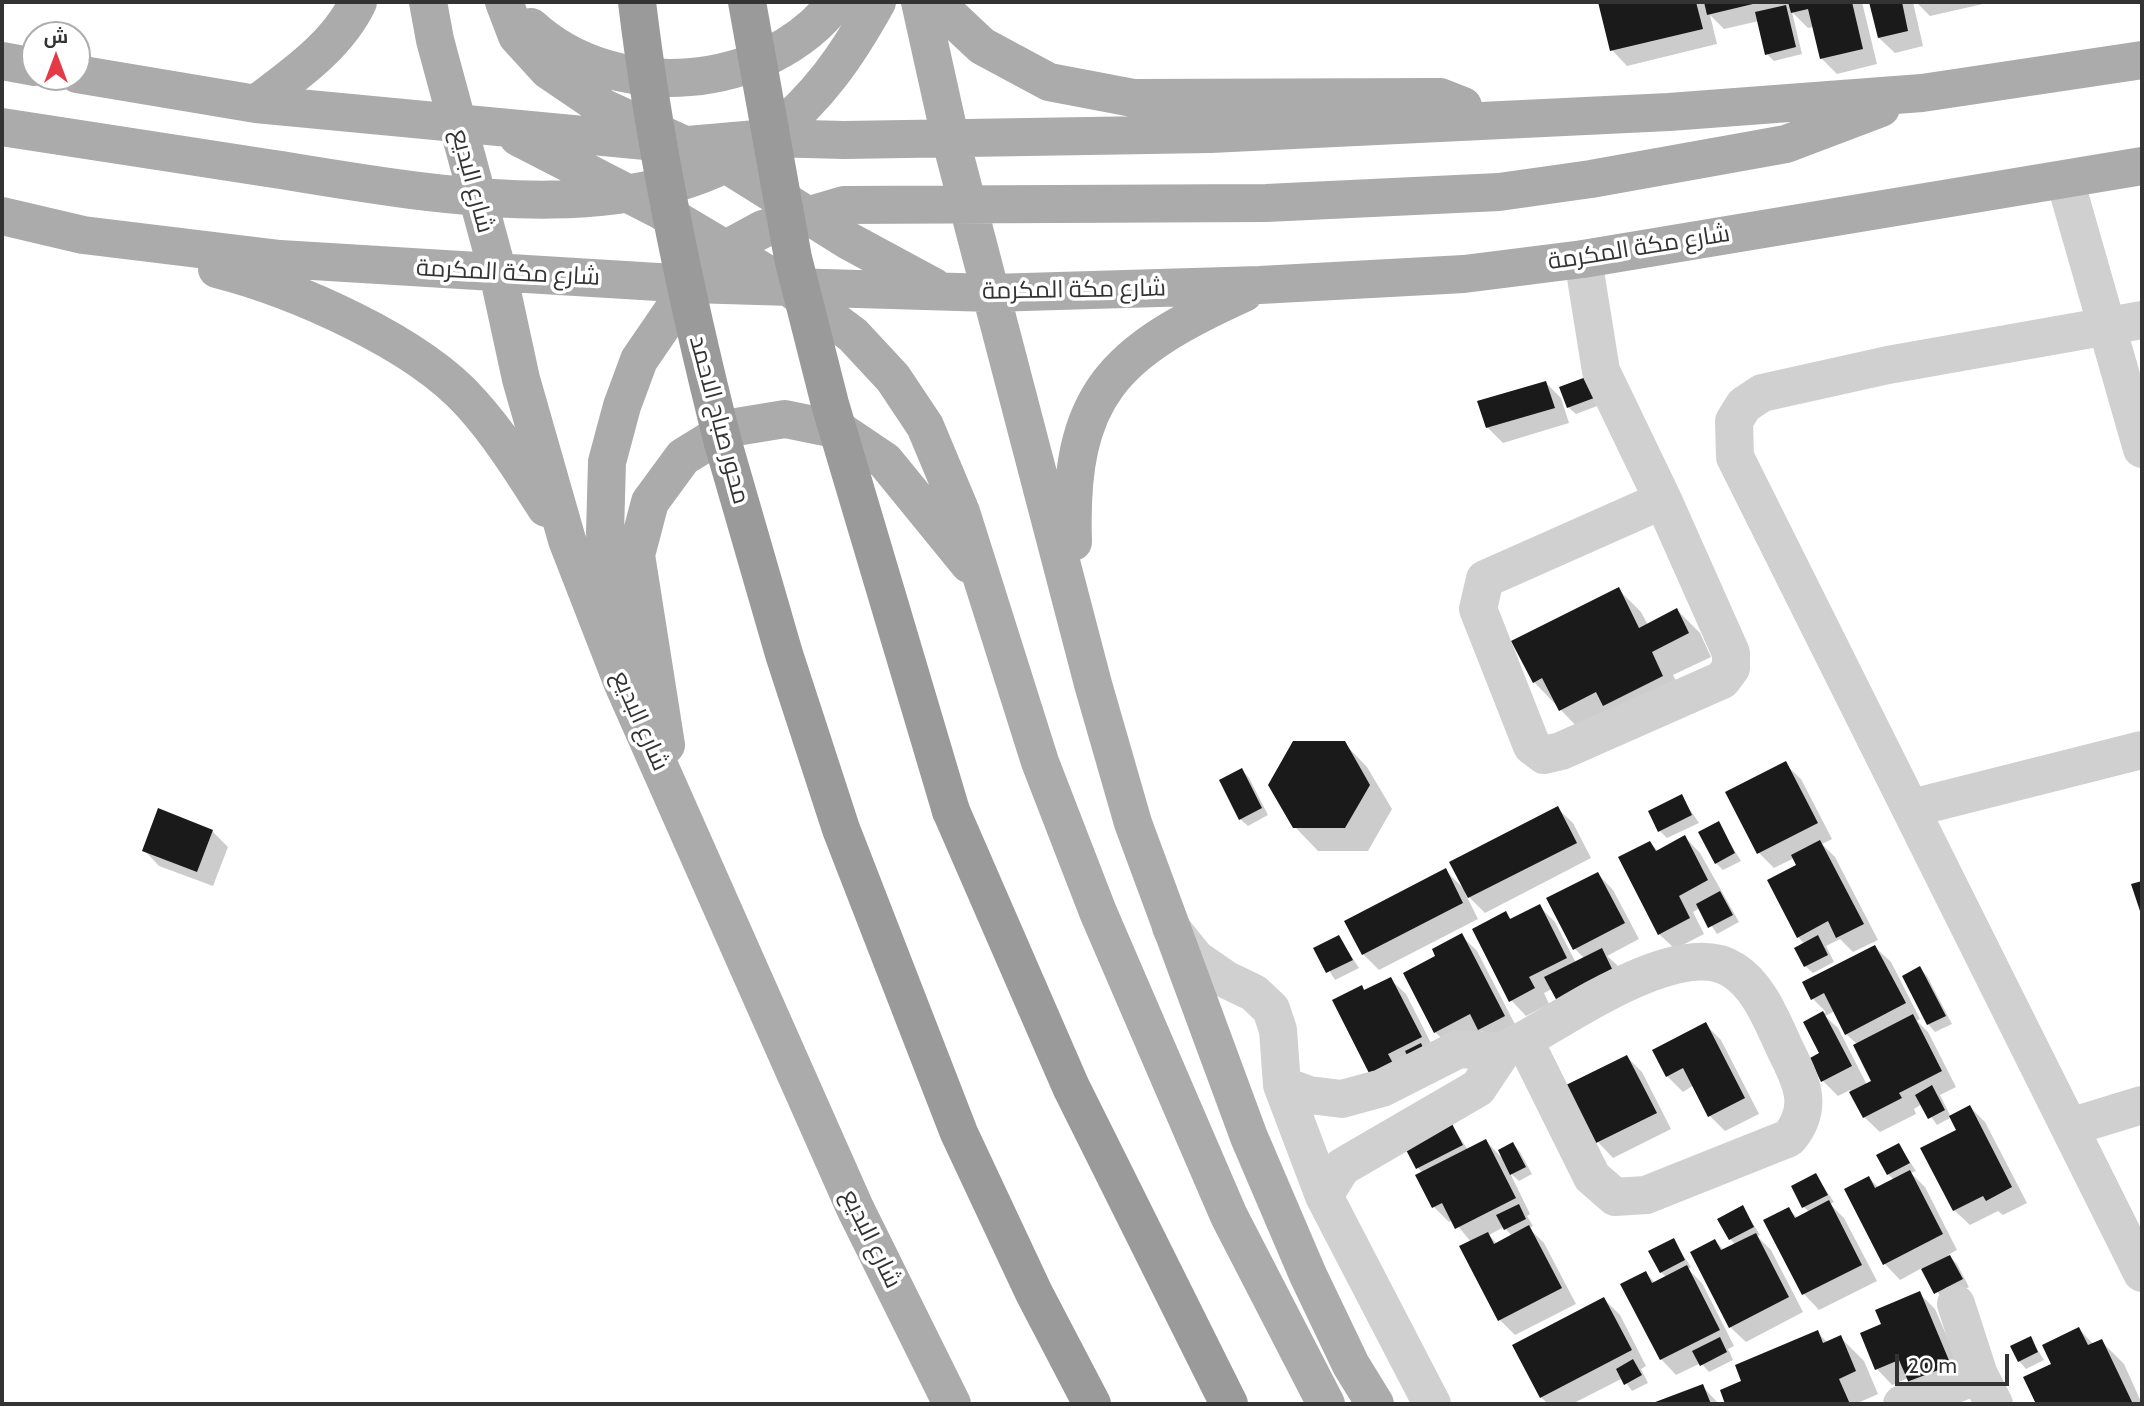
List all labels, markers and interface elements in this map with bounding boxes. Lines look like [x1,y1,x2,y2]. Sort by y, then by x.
north arrow [21,21,91,91]
text: ش [44,25,68,48]
street label: شارع البديع [444,126,500,236]
street label: شارع مكة المكرمة [1546,219,1732,277]
street label: شارع مكة المكرمة [415,254,601,292]
street label: شارع مكة المكرمة [982,274,1166,306]
street label: محور صباح الاحمد [683,333,755,507]
street label: شارع البديع [605,667,675,775]
street label: شارع البديع [835,1185,907,1293]
scale bar [1899,1340,2013,1384]
text: 20 m [1908,1353,1957,1378]

